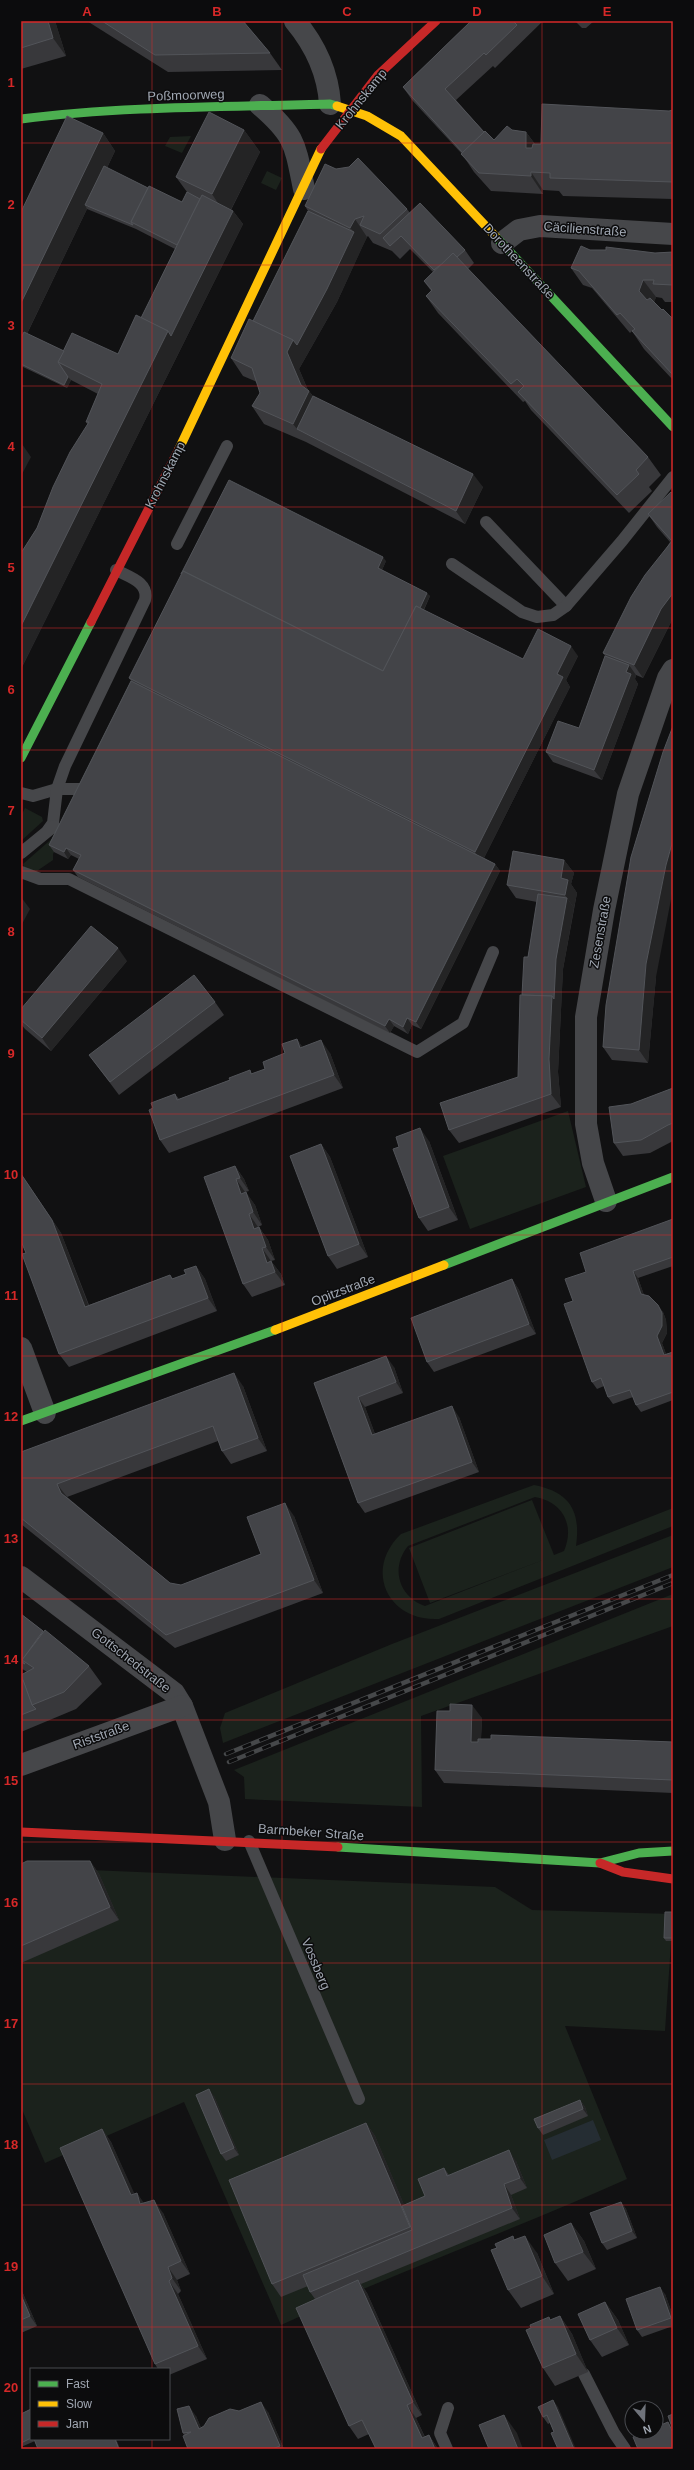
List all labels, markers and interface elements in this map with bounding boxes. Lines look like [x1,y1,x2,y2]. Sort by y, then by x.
text: A [82,4,92,19]
text: B [212,4,222,19]
text: C [342,4,352,19]
text: D [472,4,482,19]
text: E [603,4,612,19]
street label: Krohnskamp [332,66,390,132]
text: 1 [7,75,15,90]
street label: Poßmoorweg [147,86,225,104]
text: 2 [7,197,15,212]
street label: Cäcilienstraße [543,219,627,239]
street label: Dorotheenstraße [480,220,558,302]
text: 3 [7,318,15,333]
text: 4 [7,439,15,454]
street label: Krohnskamp [142,439,188,511]
text: 5 [7,560,15,575]
text: 6 [7,682,15,697]
text: 7 [7,803,15,818]
street label: Zesenstraße [586,895,614,969]
text: 8 [7,924,15,939]
text: 9 [7,1046,15,1061]
text: 10 [4,1167,18,1182]
street label: Opitzstraße [309,1271,377,1309]
text: 11 [4,1288,18,1303]
text: 12 [4,1409,18,1424]
text: 13 [4,1531,18,1546]
street label: Gottschedstraße [89,1625,173,1695]
text: 14 [4,1652,19,1667]
street label: Riststraße [71,1718,131,1752]
text: 15 [4,1773,18,1788]
street label: Barmbeker Straße [258,1821,364,1843]
text: 16 [4,1895,18,1910]
street label: Vossberg [299,1936,333,1992]
text: 17 [4,2016,18,2031]
text: 18 [4,2137,18,2152]
text: 19 [4,2259,18,2274]
legend [30,2368,170,2440]
text: Fast [66,2377,90,2391]
text: 20 [4,2380,18,2395]
text: Slow [66,2397,92,2411]
north arrow [624,2400,664,2440]
text: Jam [66,2417,89,2431]
text: N [641,2422,653,2436]

